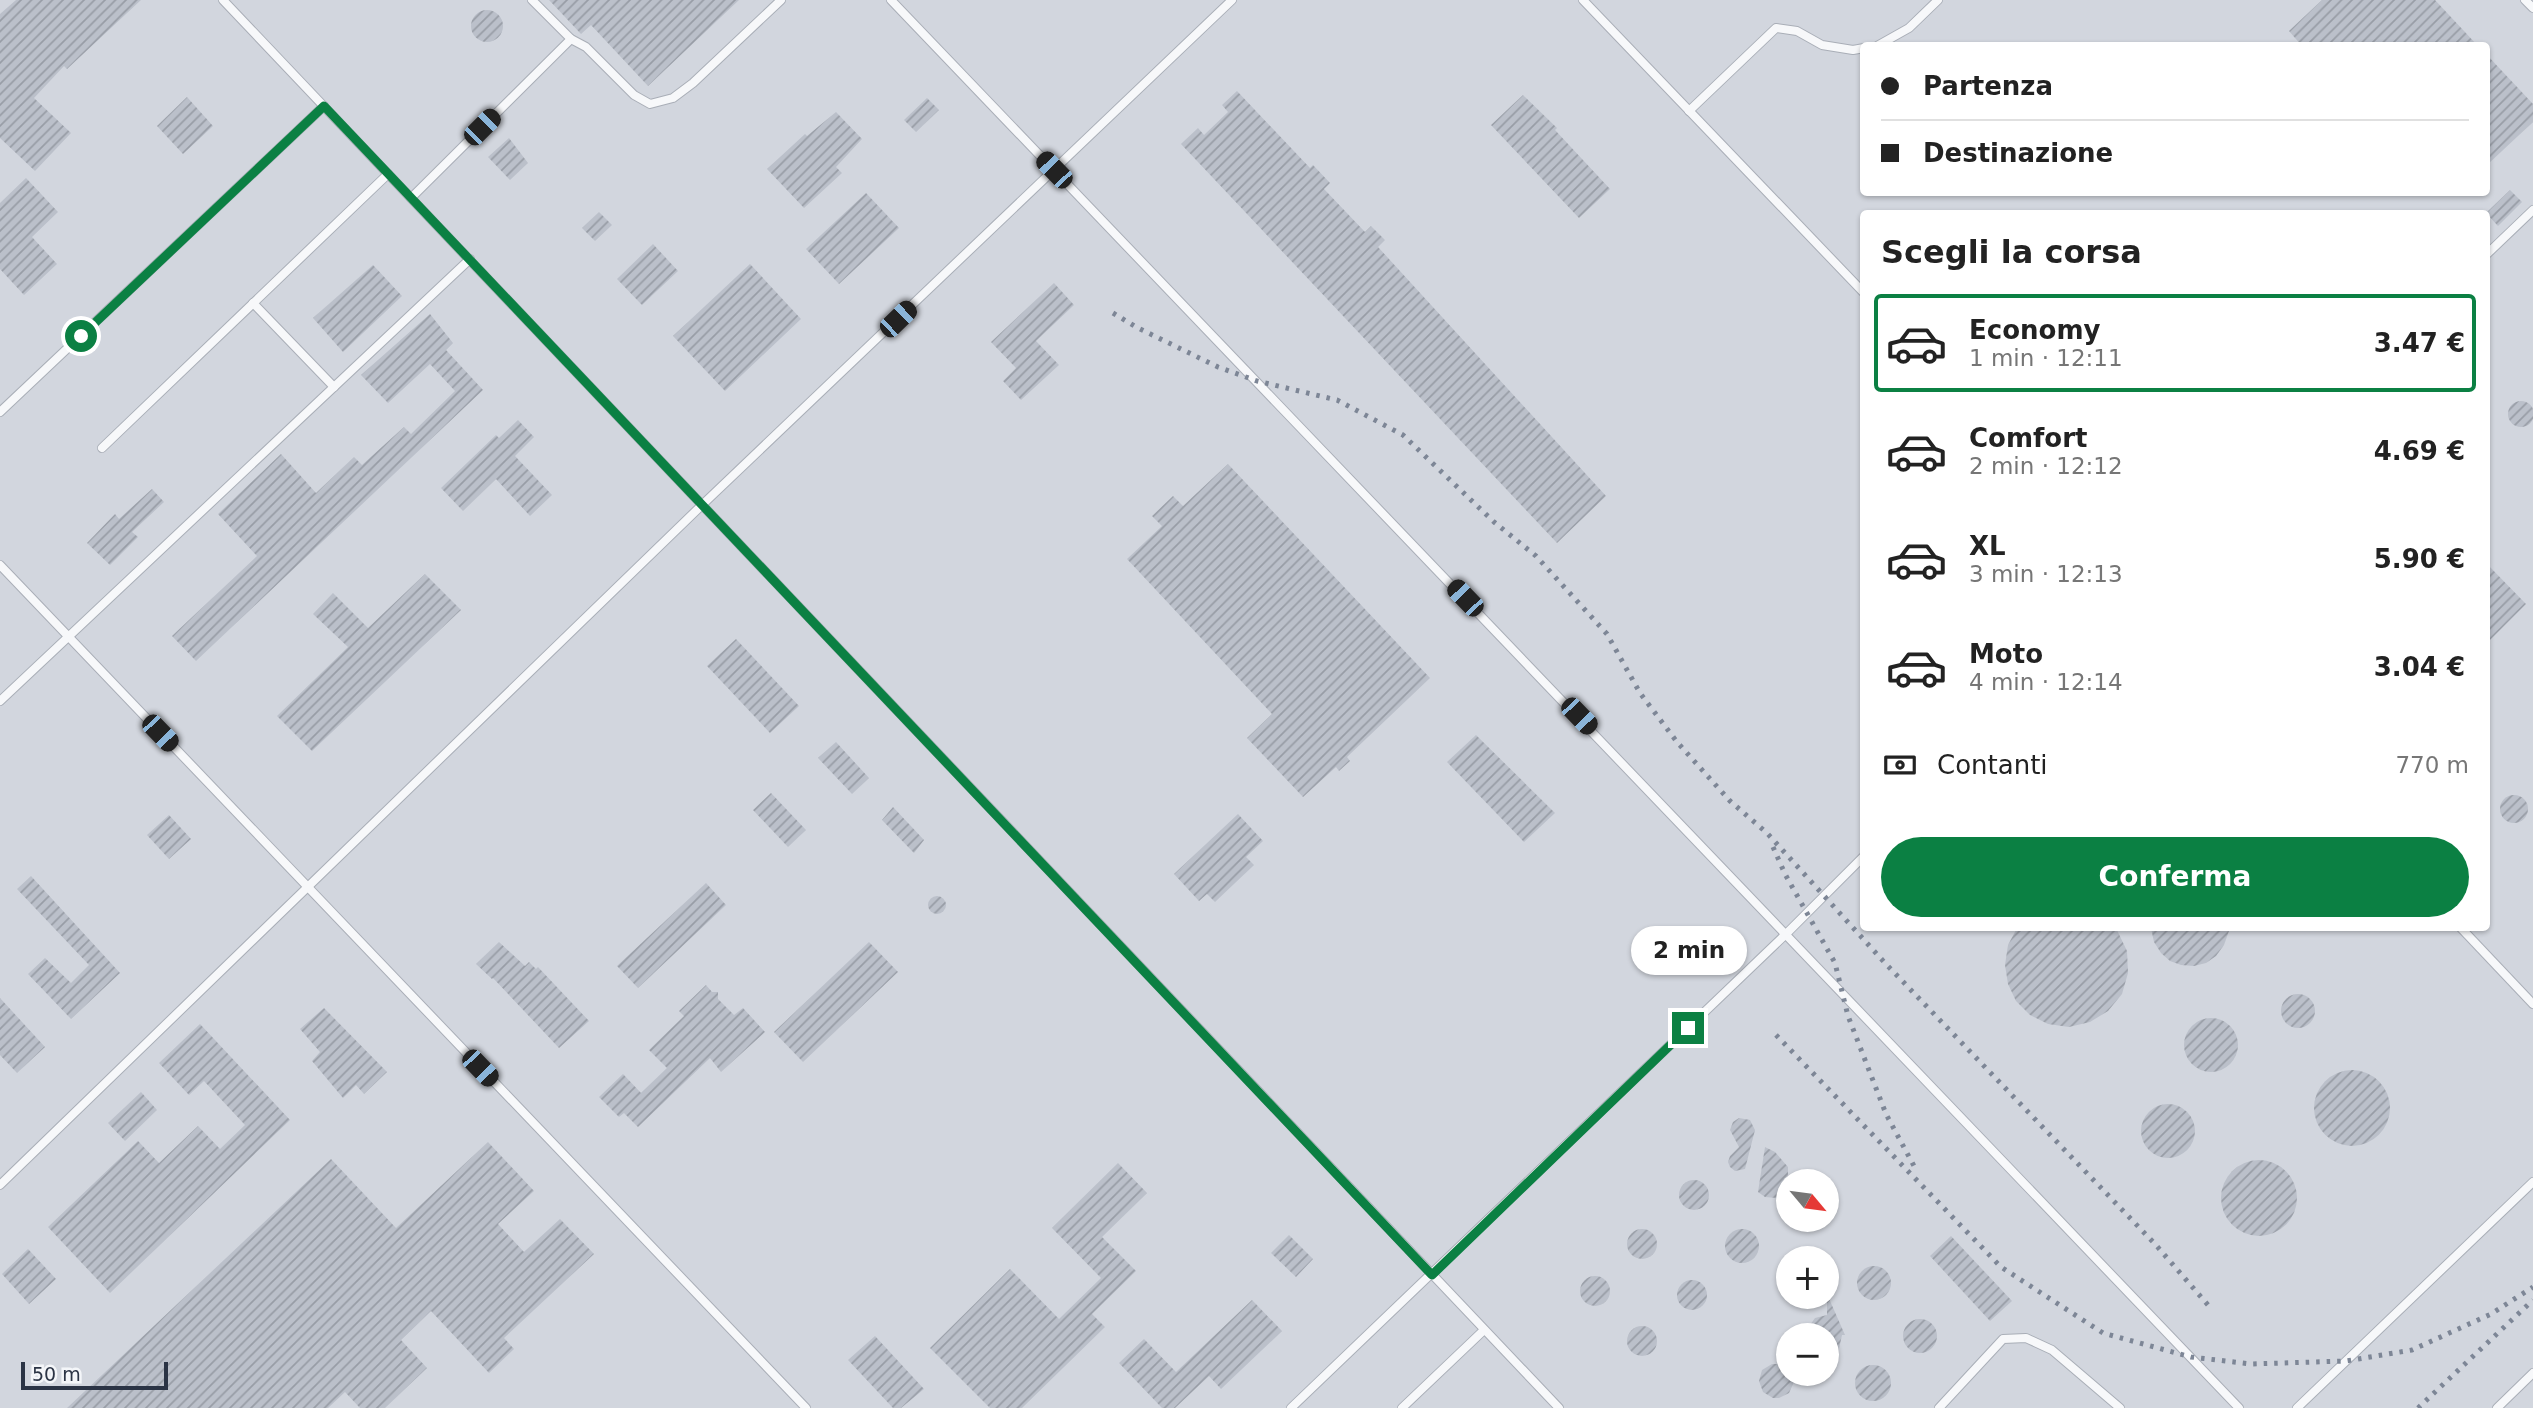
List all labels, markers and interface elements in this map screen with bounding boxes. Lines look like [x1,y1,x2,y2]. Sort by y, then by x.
text: Partenza [1923,71,2053,101]
car [460,105,505,149]
text: Destinazione [1923,138,2113,168]
car [1032,148,1077,192]
text: Scegli la corsa [1881,233,2142,271]
car [876,297,921,341]
icon: car [1885,312,1948,375]
text: Economy [1969,315,2100,345]
route start [65,320,97,352]
text: 3.47 € [2374,328,2465,358]
text: 1 min · 12:11 [1969,345,2123,371]
icon: car [1885,420,1948,483]
text: Comfort [1969,423,2087,453]
text: 4.69 € [2374,436,2465,466]
text: 2 min · 12:12 [1969,453,2123,479]
icon: car [1885,528,1948,591]
text: XL [1969,531,2006,561]
text: 5.90 € [2374,544,2465,574]
text: 3 min · 12:13 [1969,561,2123,587]
car [1443,576,1488,620]
icon: car [1885,636,1948,699]
text: Moto [1969,639,2043,669]
text: 3.04 € [2374,652,2465,682]
text: 4 min · 12:14 [1969,669,2123,695]
car [1557,694,1602,738]
car [138,711,183,755]
icon: cash [1881,746,1919,784]
text: Contanti [1937,750,2048,780]
text: 770 m [2395,752,2469,778]
button: Conferma [1881,837,2469,917]
callout: 2 min [1630,926,1746,976]
text: 2 min [1653,937,1725,963]
route end [1672,1012,1704,1044]
car [458,1046,503,1090]
north arrow [1776,1169,1839,1232]
map controls [1776,1169,1839,1386]
button: + [1776,1246,1839,1309]
button: − [1776,1323,1839,1386]
scale bar [21,1359,168,1391]
text: 50 m [32,1363,81,1385]

